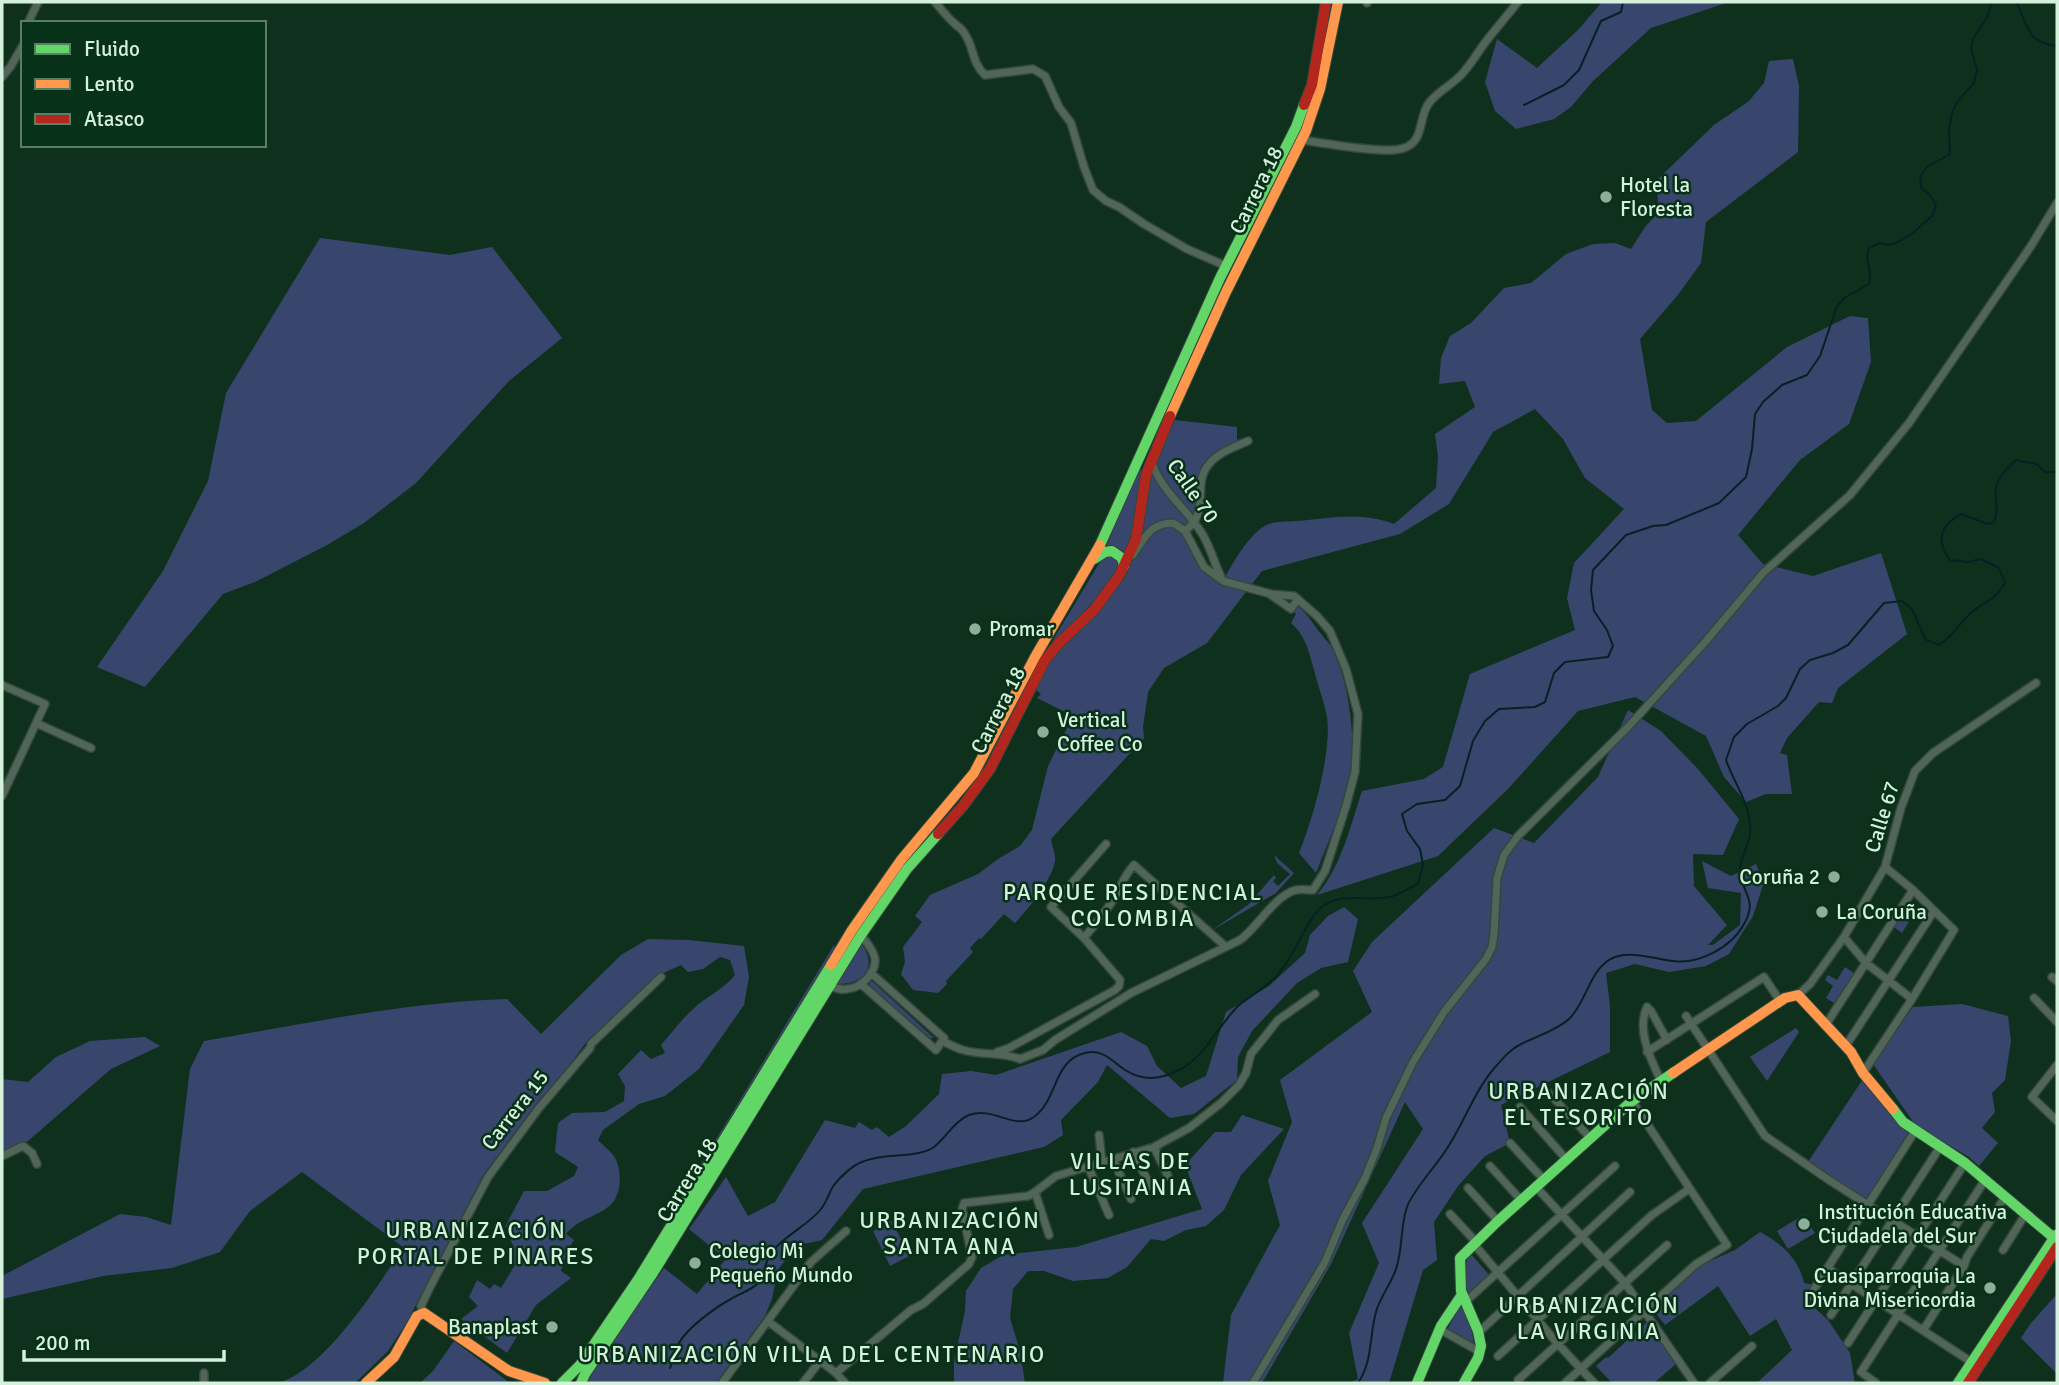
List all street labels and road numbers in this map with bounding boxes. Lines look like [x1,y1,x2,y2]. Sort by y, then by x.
street label: Carrera 18 [1224,142,1288,238]
street label: Calle 70 [1161,454,1225,528]
street label: Carrera 18 [965,662,1031,758]
street label: Calle 67 [1859,778,1905,856]
street label: Carrera 15 [476,1065,554,1155]
street label: Carrera 18 [651,1133,723,1227]

